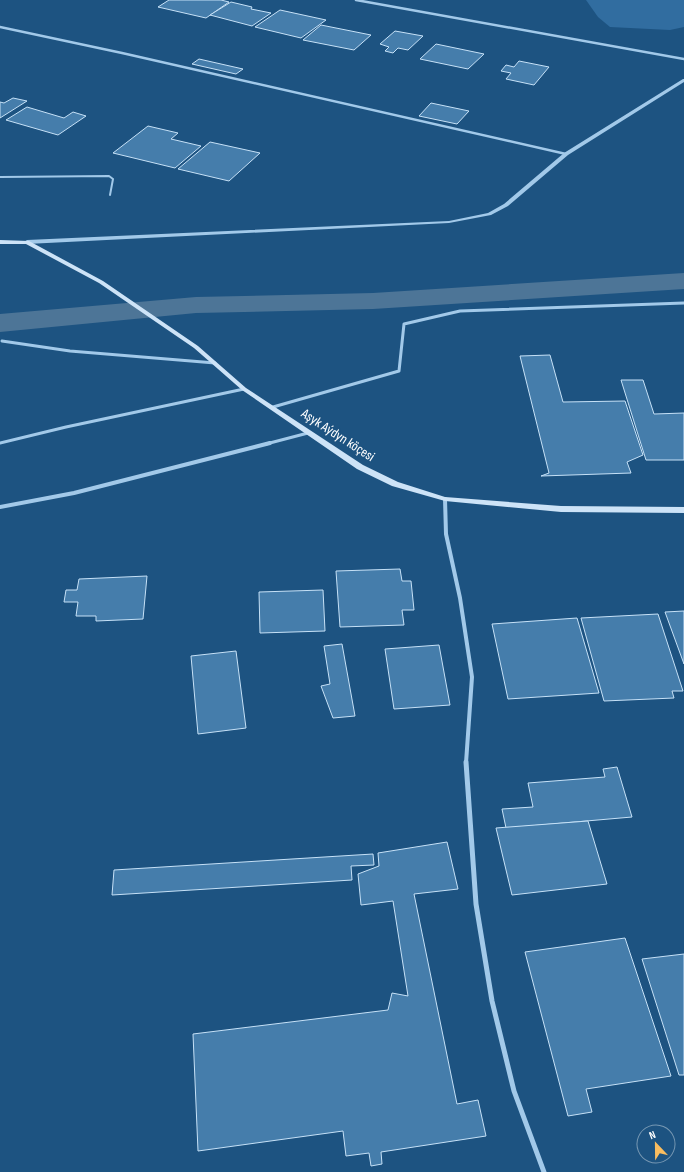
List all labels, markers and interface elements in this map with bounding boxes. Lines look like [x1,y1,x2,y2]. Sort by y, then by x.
street label: Aşyk Aýdyn köçesi [297,404,378,465]
north arrow [636,1124,676,1164]
text: N [647,1128,658,1142]

